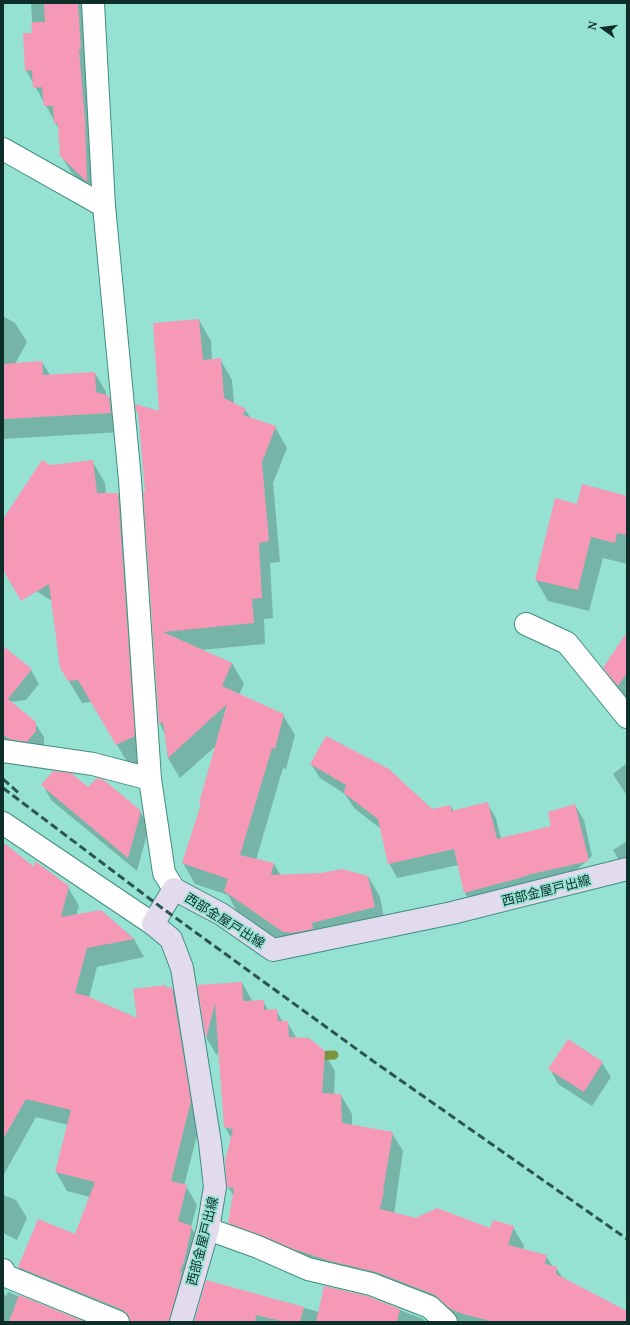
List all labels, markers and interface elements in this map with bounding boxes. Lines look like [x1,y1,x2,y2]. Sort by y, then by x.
north arrow [582,8,622,48]
text: N [583,19,600,31]
street label: 西部金屋戸出線 [500,870,592,910]
street label: 西部金屋戸出線 [182,888,268,952]
street label: 西部金屋戸出線 [182,1195,222,1287]

